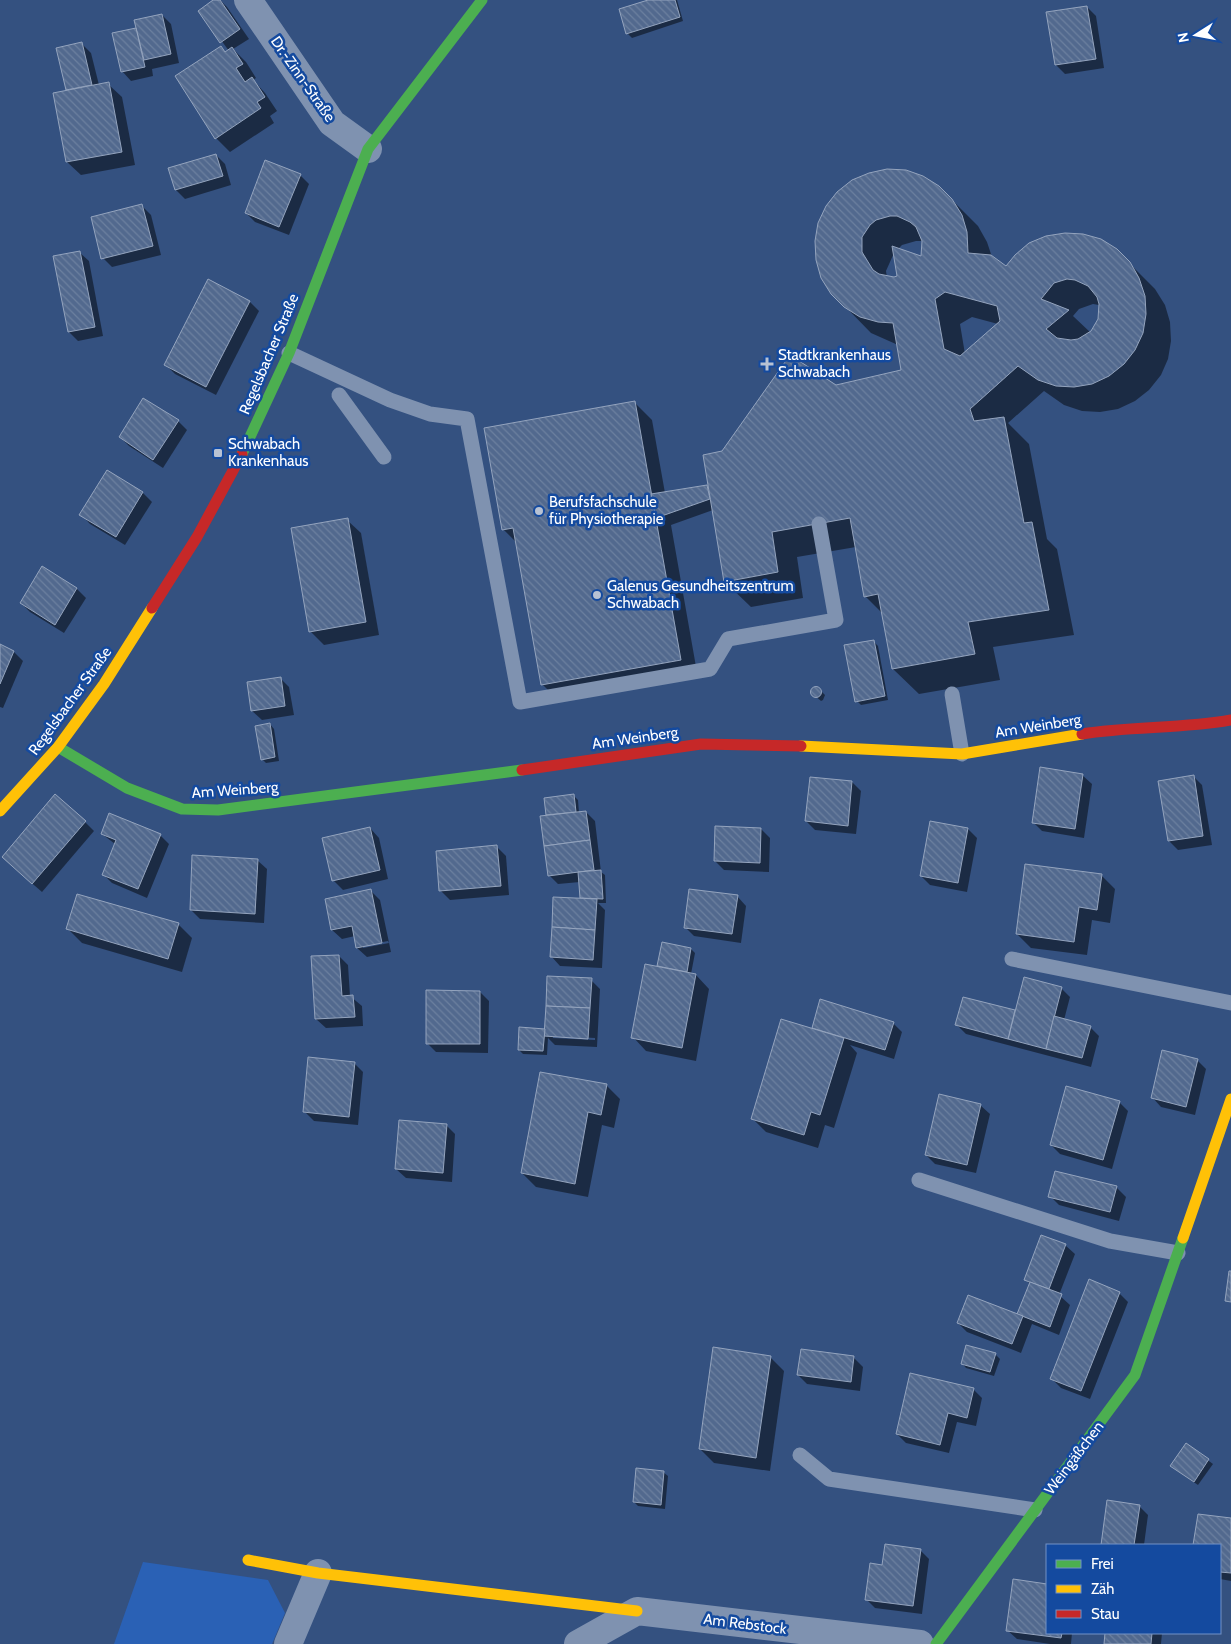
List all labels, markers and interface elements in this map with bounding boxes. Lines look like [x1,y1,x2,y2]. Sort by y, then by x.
north arrow [1171,10,1221,60]
text: N [1173,31,1193,44]
street label: Dr.-Zinn-Straße [267,33,339,125]
street label: Regelsbacher Straße [235,291,303,417]
place label: Stadtkrankenhaus Schwabach [778,346,891,381]
marker: Stadtkrankenhaus Schwabach [760,357,774,371]
place label: Schwabach Krankenhaus [228,435,309,470]
marker: Schwabach Krankenhaus [212,447,224,459]
place label: Berufsfachschule für Physiotherapie [549,493,664,528]
marker: Berufsfachschule für Physiotherapie [533,505,545,517]
place label: Galenus Gesundheitszentrum Schwabach [607,577,794,612]
marker: Galenus Gesundheitszentrum Schwabach [591,589,603,601]
street label: Regelsbacher Straße [25,643,115,759]
street label: Am Weinberg [994,710,1083,742]
street label: Am Weinberg [591,723,680,753]
street label: Am Weinberg [191,778,279,802]
street label: Weingäßchen [1041,1418,1107,1498]
legend [1046,1544,1221,1634]
text: Frei [1091,1555,1114,1573]
text: Zäh [1091,1580,1114,1598]
text: Stau [1091,1605,1120,1623]
street label: Am Rebstock [702,1610,788,1638]

